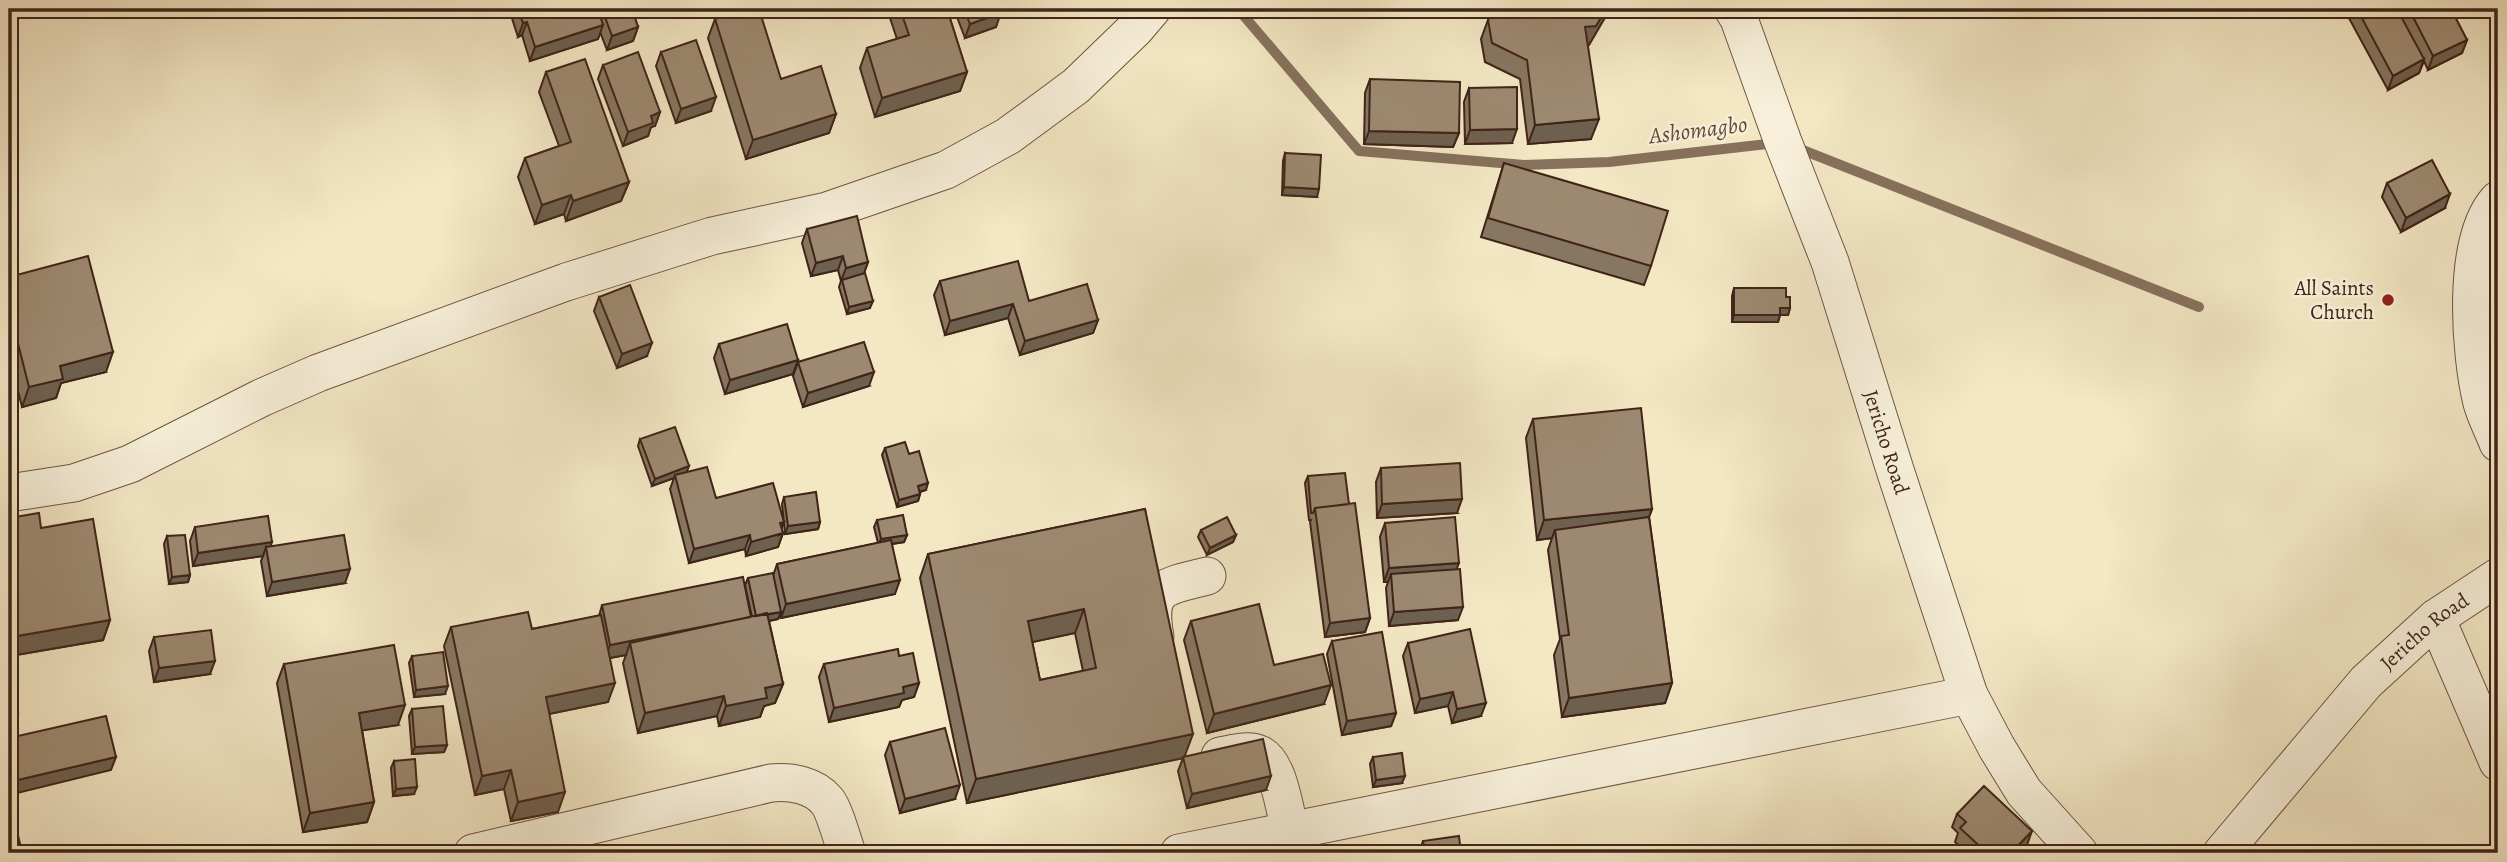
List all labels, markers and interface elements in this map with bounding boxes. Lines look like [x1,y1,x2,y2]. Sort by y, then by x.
water label: Ashomagbo [1646,109,1749,152]
place label: All Saints Church [2293,274,2374,326]
marker: All Saints Church [2380,292,2396,308]
street label: Jericho Road [1857,387,1916,499]
street label: Jericho Road [2374,586,2475,676]

